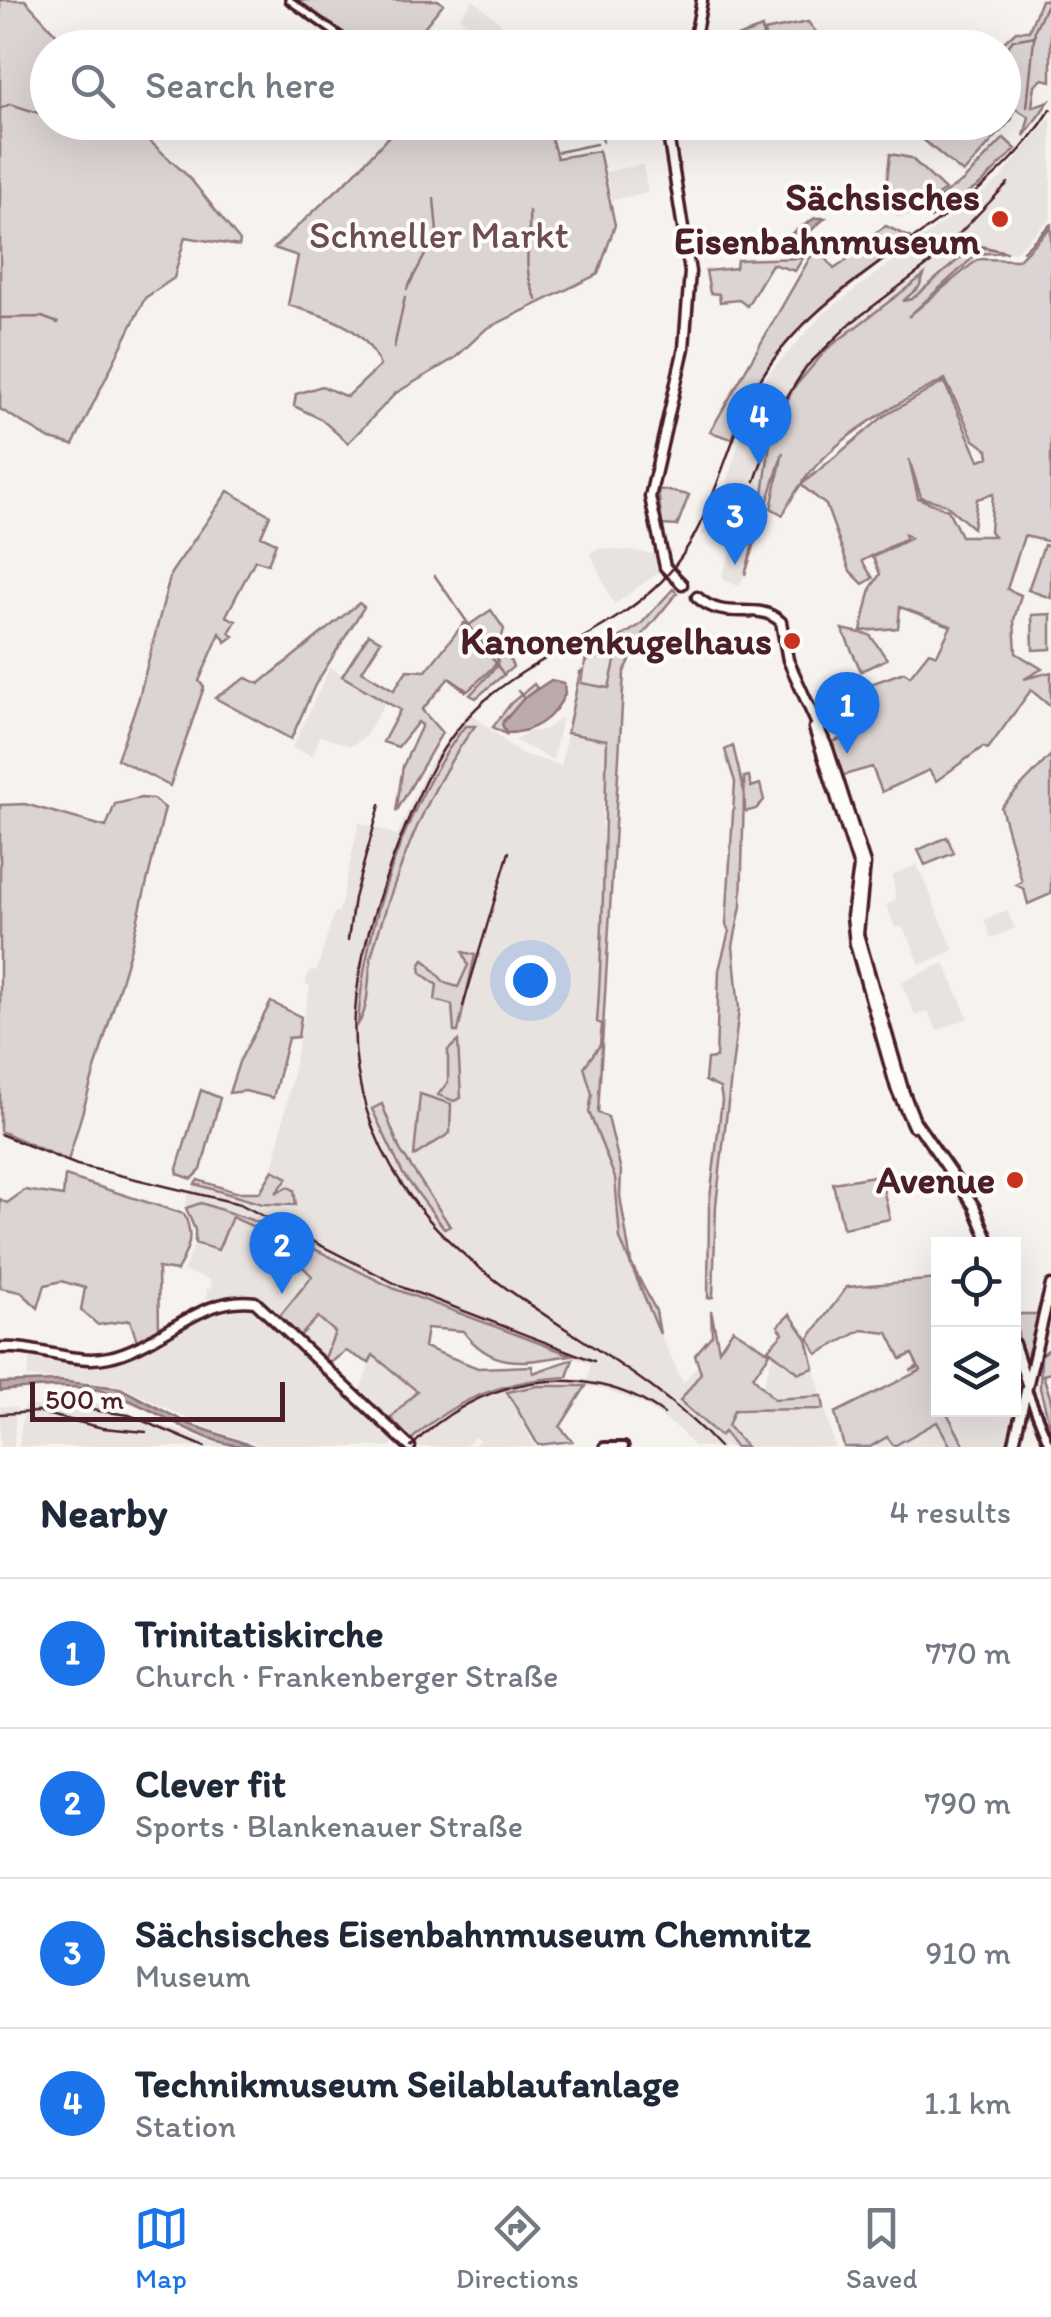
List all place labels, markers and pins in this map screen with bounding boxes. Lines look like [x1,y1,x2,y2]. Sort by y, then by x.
place label: Sächsisches Eisenbahnmuseum [674,174,980,264]
marker: Sächsisches Eisenbahnmuseum [989,208,1011,230]
pin: 4 [726,382,792,465]
pin: 3 [702,482,768,565]
place label: Kanonenkugelhaus [460,618,772,664]
marker: Kanonenkugelhaus [781,630,803,652]
pin: 1 [814,672,880,754]
place label: Avenue [876,1157,995,1203]
marker: Avenue [1004,1169,1026,1191]
pin: 2 [250,1212,314,1294]

